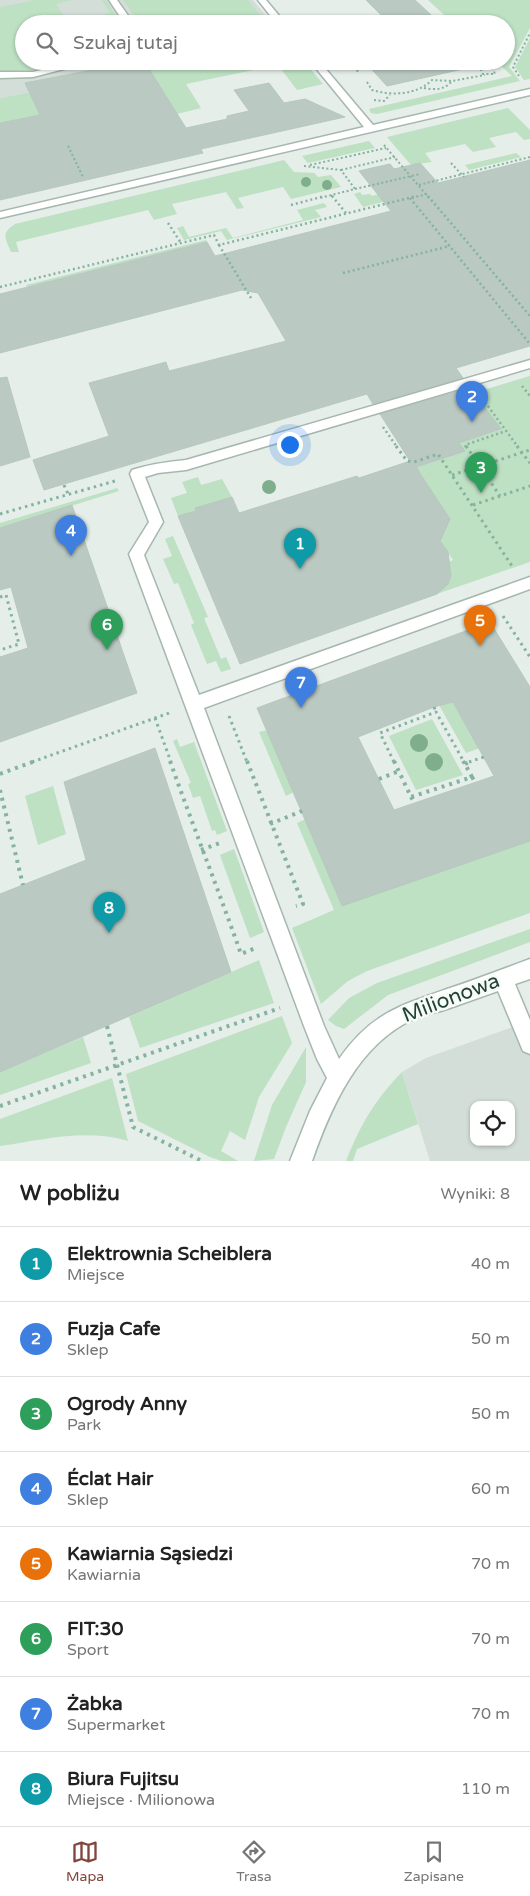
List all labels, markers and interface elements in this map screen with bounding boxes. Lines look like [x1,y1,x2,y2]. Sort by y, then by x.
search box [15,15,515,70]
icon: search [33,29,61,57]
text: Szukaj tutaj [73,32,178,54]
pin: 2 [456,381,488,422]
your location [277,432,303,458]
pin: 3 [465,452,497,493]
pin: 4 [55,515,87,556]
pin: 1 [284,528,316,569]
pin: 5 [464,605,496,646]
pin: 6 [91,609,123,650]
pin: 7 [285,667,317,708]
pin: 8 [93,892,125,933]
street label: Milionowa [399,968,503,1028]
map controls [470,1101,515,1146]
button: locate [470,1101,515,1146]
text: W pobliżu [20,1181,120,1206]
text: Wyniki: 8 [441,1184,510,1204]
text: Elektrownia Scheiblera [67,1243,272,1265]
text: 1 [31,1254,41,1274]
text: 40 m [471,1254,510,1274]
text: Miejsce [67,1265,125,1285]
text: Fuzja Cafe [67,1318,160,1340]
text: 2 [31,1329,41,1349]
text: 50 m [471,1329,510,1349]
text: Sklep [67,1340,109,1360]
text: Ogrody Anny [67,1393,187,1415]
text: 3 [31,1404,41,1424]
text: 50 m [471,1404,510,1424]
text: Park [67,1415,101,1435]
text: Éclat Hair [67,1468,153,1490]
text: 4 [31,1479,41,1499]
text: 60 m [471,1479,510,1499]
text: Sklep [67,1490,109,1510]
text: Kawiarnia Sąsiedzi [67,1543,233,1565]
text: 5 [31,1554,41,1574]
text: 70 m [471,1554,510,1574]
text: Kawiarnia [67,1565,141,1585]
text: FIT:30 [67,1618,123,1640]
text: 6 [31,1629,41,1649]
text: 70 m [471,1629,510,1649]
text: Sport [67,1640,109,1660]
text: Żabka [67,1693,123,1715]
text: 7 [31,1704,41,1724]
text: 70 m [471,1704,510,1724]
text: Supermarket [67,1715,165,1735]
text: Biura Fujitsu [67,1768,179,1790]
text: 8 [31,1779,41,1799]
text: 110 m [461,1779,510,1799]
text: Miejsce · Milionowa [67,1790,215,1810]
tab: Mapa [66,1838,104,1885]
tab: Trasa [236,1838,272,1885]
tab: Zapisane [404,1838,464,1885]

